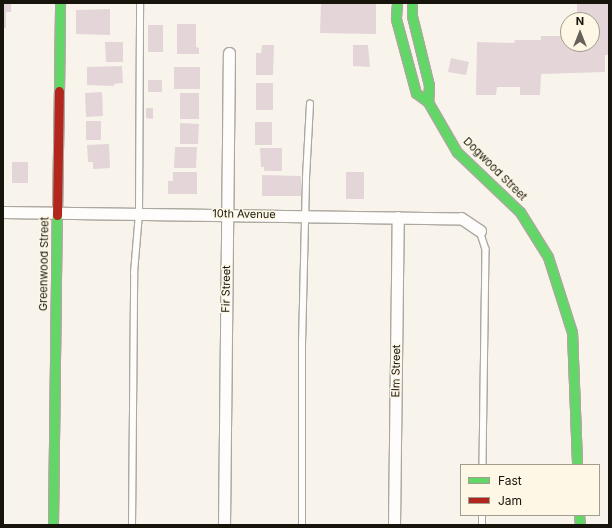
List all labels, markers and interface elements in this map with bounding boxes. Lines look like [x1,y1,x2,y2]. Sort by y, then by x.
north arrow [560,12,600,52]
text: N [576,14,584,28]
street label: Dogwood Street [461,135,529,203]
street label: 10th Avenue [212,207,276,221]
street label: Greenwood Street [37,217,51,311]
street label: Fir Street [219,265,233,313]
street label: Elm Street [389,344,403,398]
legend [460,464,600,516]
text: Fast [498,473,522,488]
text: Jam [498,493,522,508]

